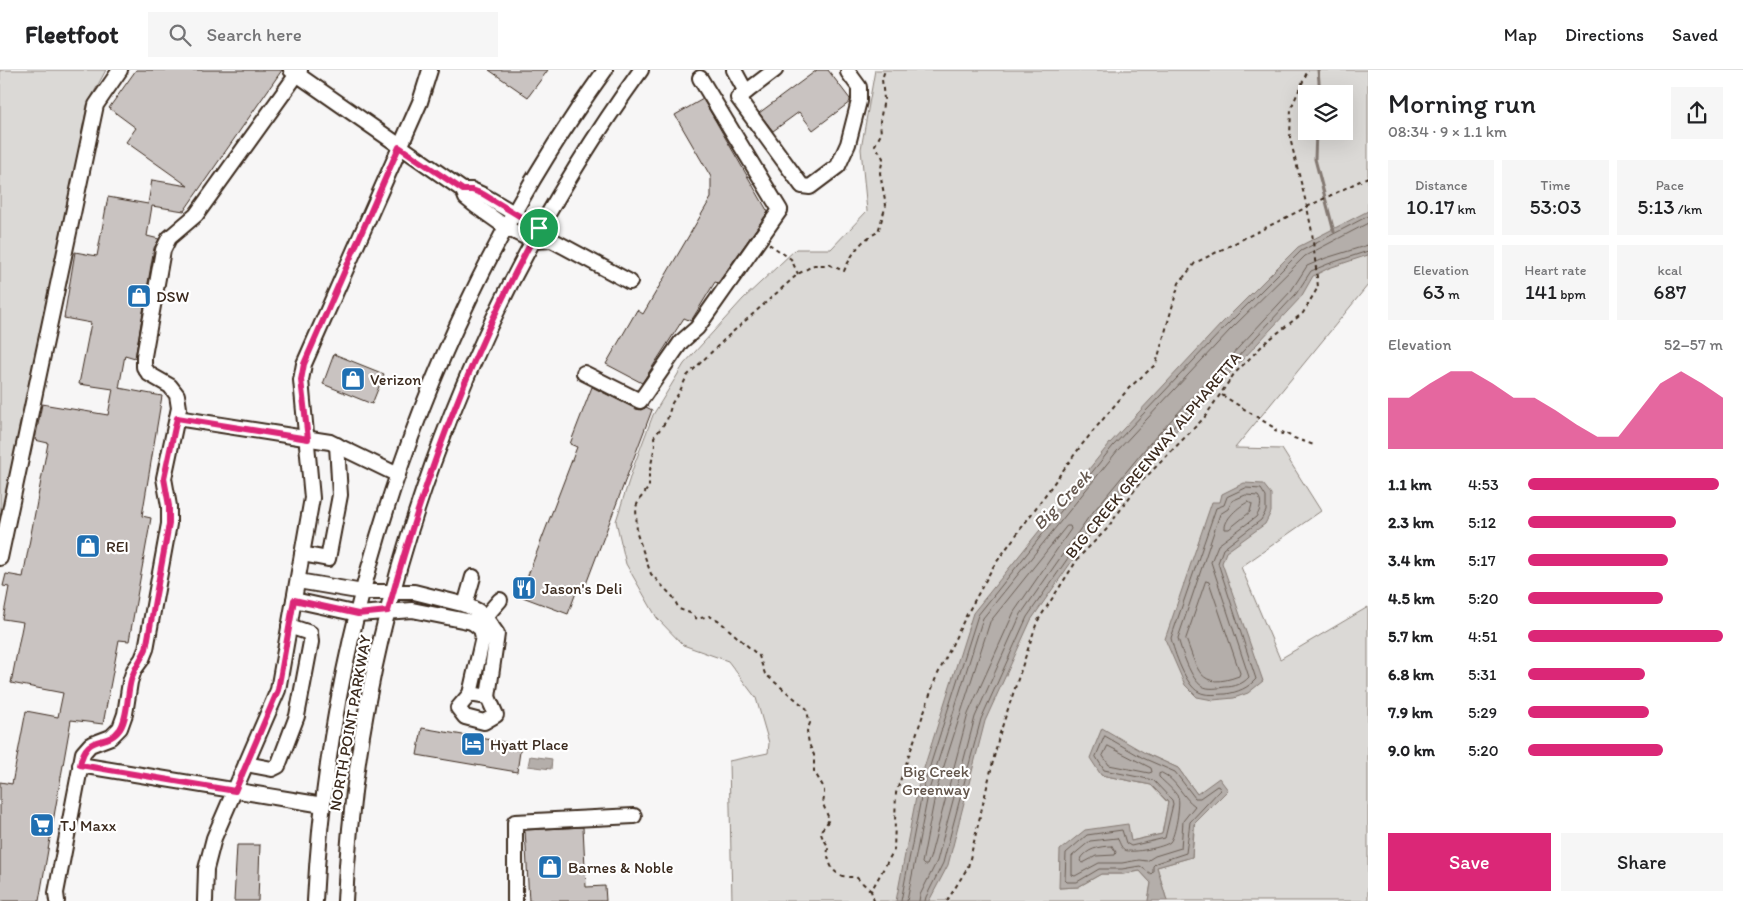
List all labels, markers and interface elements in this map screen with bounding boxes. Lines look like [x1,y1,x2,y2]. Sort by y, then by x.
search box [148,12,498,57]
text: Fleetfoot [25,20,118,49]
icon: search [166,21,194,49]
text: Search here [206,23,302,46]
text: Map [1504,24,1537,46]
text: Directions [1565,24,1644,46]
text: Saved [1672,24,1718,46]
map controls [1298,85,1353,140]
button: layers [1298,85,1353,140]
text: Morning run [1388,86,1536,120]
button: share [1671,87,1723,139]
text: 08:34 · 9 × 1.1 km [1388,122,1507,141]
text: Distance [1415,177,1467,194]
text: Time [1541,177,1570,194]
text: Pace [1656,177,1684,194]
text: 10.17 [1406,194,1454,219]
text: 53:03 [1529,194,1581,219]
text: 5:13 [1637,194,1675,219]
text: km [1454,201,1476,218]
text: /km [1675,201,1702,218]
pin [518,207,560,249]
icon: arrive [525,214,553,242]
text: Elevation [1413,262,1469,279]
text: Heart rate [1525,262,1586,279]
text: kcal [1657,262,1682,279]
text: 63 [1422,279,1445,304]
text: 141 [1525,279,1557,304]
text: 687 [1653,279,1686,304]
shop icon: DSW [126,283,152,309]
text: m [1445,286,1460,303]
text: bpm [1557,286,1586,303]
place label: DSW [156,287,190,306]
text: Elevation [1388,335,1452,354]
text: 52–57 m [1664,335,1723,354]
street label: BIG CREEK GREENWAY ALPHARETTA [1061,348,1245,562]
shop icon: Verizon [340,366,366,392]
place label: Verizon [370,370,421,389]
water label: Big Creek [1028,464,1097,534]
text: 1.1 km [1388,475,1432,494]
text: 4:53 [1468,475,1499,494]
text: 2.3 km [1388,513,1434,532]
text: 5:12 [1468,513,1496,532]
shop icon: REI [75,533,101,559]
place label: REI [106,537,129,556]
text: 3.4 km [1388,551,1435,570]
text: 5:17 [1468,551,1496,570]
restaurant icon: Jason's Deli [511,575,537,601]
place label: Jason's Deli [542,579,622,598]
text: 4.5 km [1388,589,1435,608]
text: 5:20 [1468,589,1499,608]
text: 5.7 km [1388,627,1433,646]
text: 4:51 [1468,627,1497,646]
street label: NORTH POINT PARKWAY [325,633,375,813]
text: 6.8 km [1388,665,1434,684]
text: 5:31 [1468,665,1496,684]
text: 7.9 km [1388,703,1433,722]
text: 5:29 [1468,703,1497,722]
hotel icon: Hyatt Place [460,731,486,757]
place label: Hyatt Place [490,735,569,754]
text: 9.0 km [1388,741,1435,760]
text: 5:20 [1468,741,1499,760]
park label: Big Creek Greenway [902,762,970,799]
supermarket icon: TJ Maxx [29,812,55,838]
place label: TJ Maxx [60,816,117,835]
button: Save [1388,833,1551,891]
button: Share [1561,833,1723,891]
shop icon: Barnes & Noble [537,854,563,880]
place label: Barnes & Noble [568,858,673,877]

